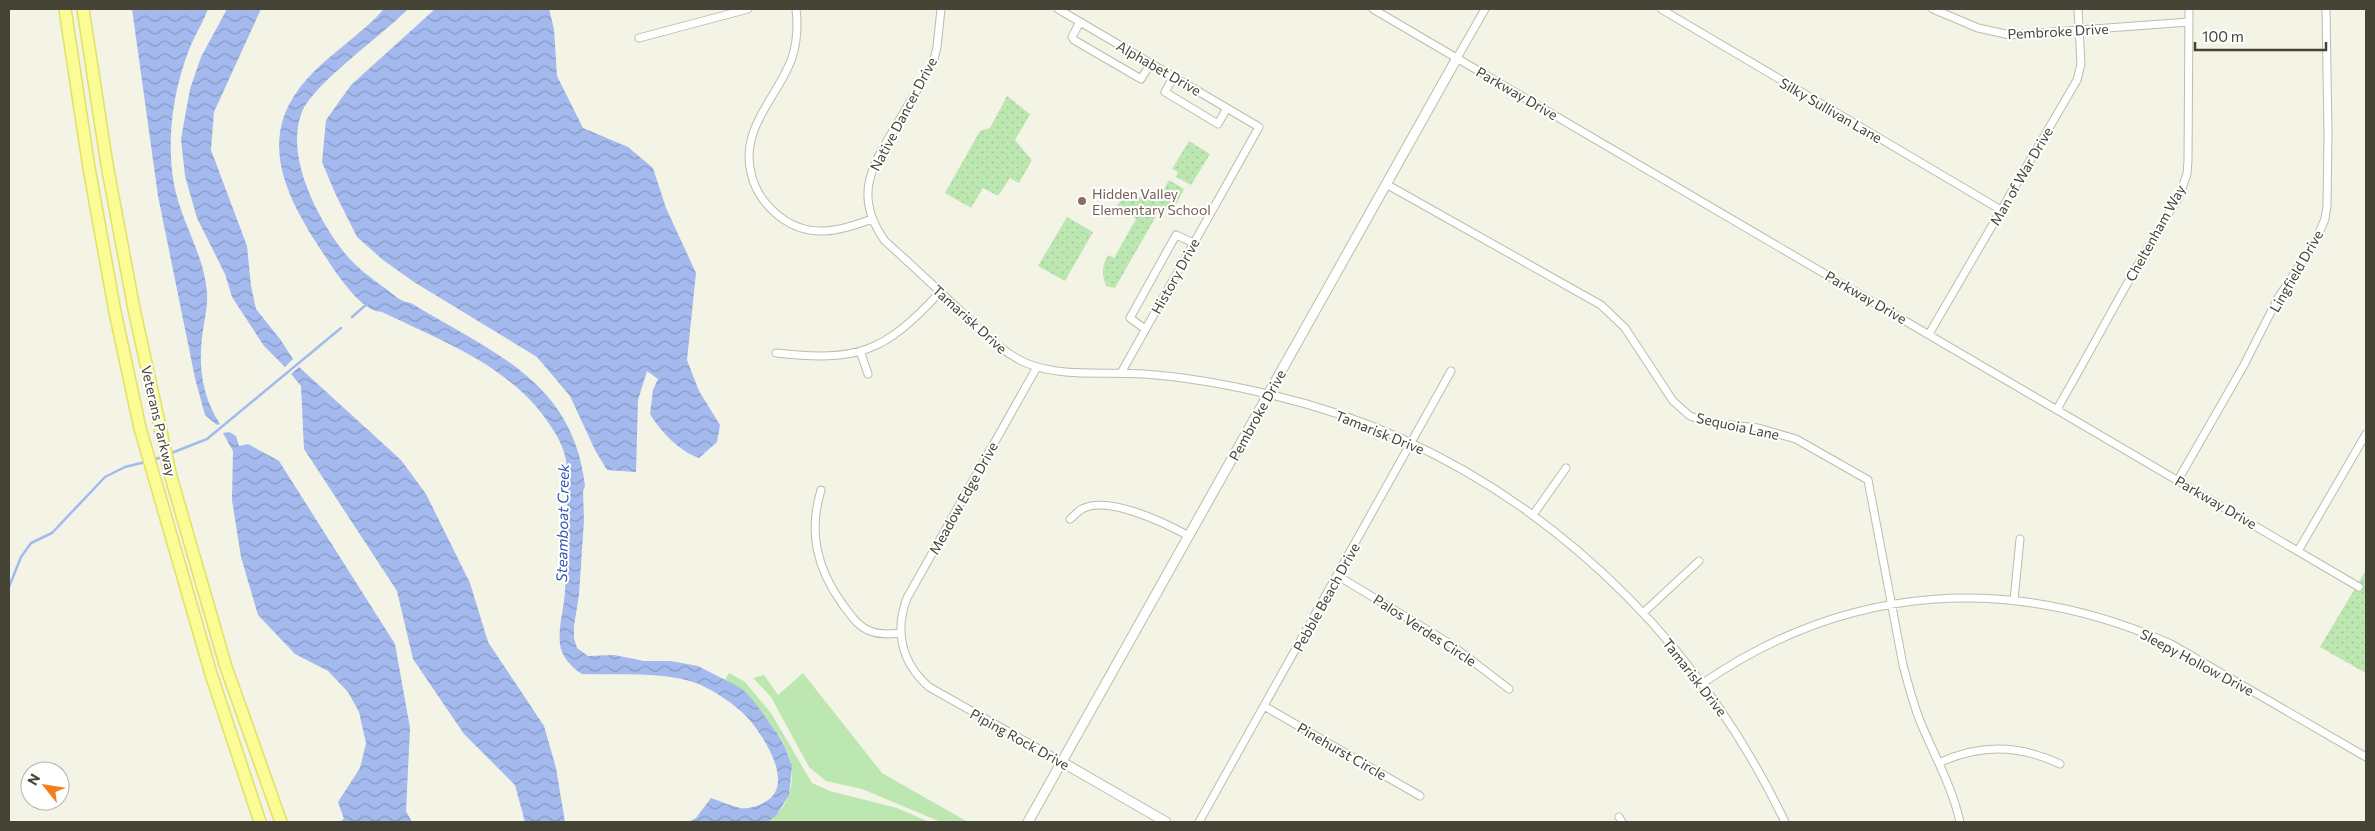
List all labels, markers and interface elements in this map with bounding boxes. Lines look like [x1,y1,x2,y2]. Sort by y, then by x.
street label: Pembroke Drive [2007,20,2109,42]
scale bar [2195,20,2326,52]
text: 100 m [2202,27,2244,45]
street label: Alphabet Drive [1114,37,1204,99]
street label: Native Dancer Drive [866,54,940,174]
street label: Parkway Drive [1473,63,1561,123]
street label: Silky Sullivan Lane [1777,74,1885,146]
street label: Man of War Drive [1986,124,2056,228]
street label: Cheltenham Way [2121,182,2189,284]
place label: Hidden Valley Elementary School [1092,185,1211,218]
marker: Hidden Valley Elementary School [1076,195,1088,207]
street label: Lingfield Drive [2266,227,2326,315]
street label: History Drive [1147,235,1203,317]
street label: Parkway Drive [1822,267,1910,327]
street label: Tamarisk Drive [929,281,1011,357]
street label: Veterans Parkway [138,364,180,478]
street label: Pembroke Drive [1225,367,1289,463]
street label: Tamarisk Drive [1333,406,1427,458]
street label: Sequoia Lane [1695,409,1781,443]
street label: Meadow Edge Drive [925,439,1001,557]
water label: Steamboat Creek [552,463,572,582]
street label: Parkway Drive [2172,472,2260,532]
street label: Pebble Beach Drive [1289,540,1363,654]
street label: Palos Verdes Circle [1370,590,1480,670]
street label: Sleepy Hollow Drive [2137,625,2257,699]
street label: Tamarisk Drive [1659,635,1731,719]
street label: Piping Rock Drive [967,705,1073,773]
street label: Pinehurst Circle [1294,719,1390,783]
north arrow [20,761,70,811]
text: N [23,770,43,788]

